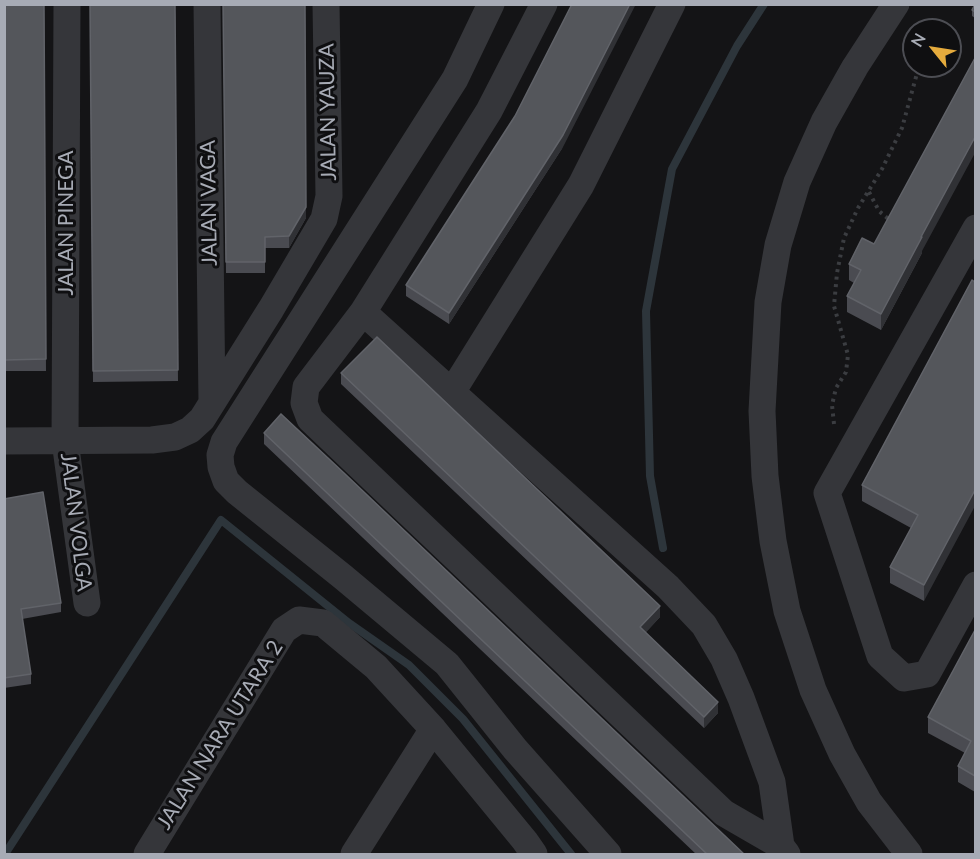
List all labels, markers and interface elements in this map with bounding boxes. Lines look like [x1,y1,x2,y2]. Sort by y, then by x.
north arrow [902,18,962,78]
text: N [906,30,929,50]
street label: JALAN YAUZA [314,43,342,181]
street label: JALAN VAGA [195,140,223,266]
street label: JALAN PINEGA [53,150,79,296]
street label: JALAN VOLGA [55,451,97,593]
street label: JALAN NARA UTARA 2 [152,636,288,834]

